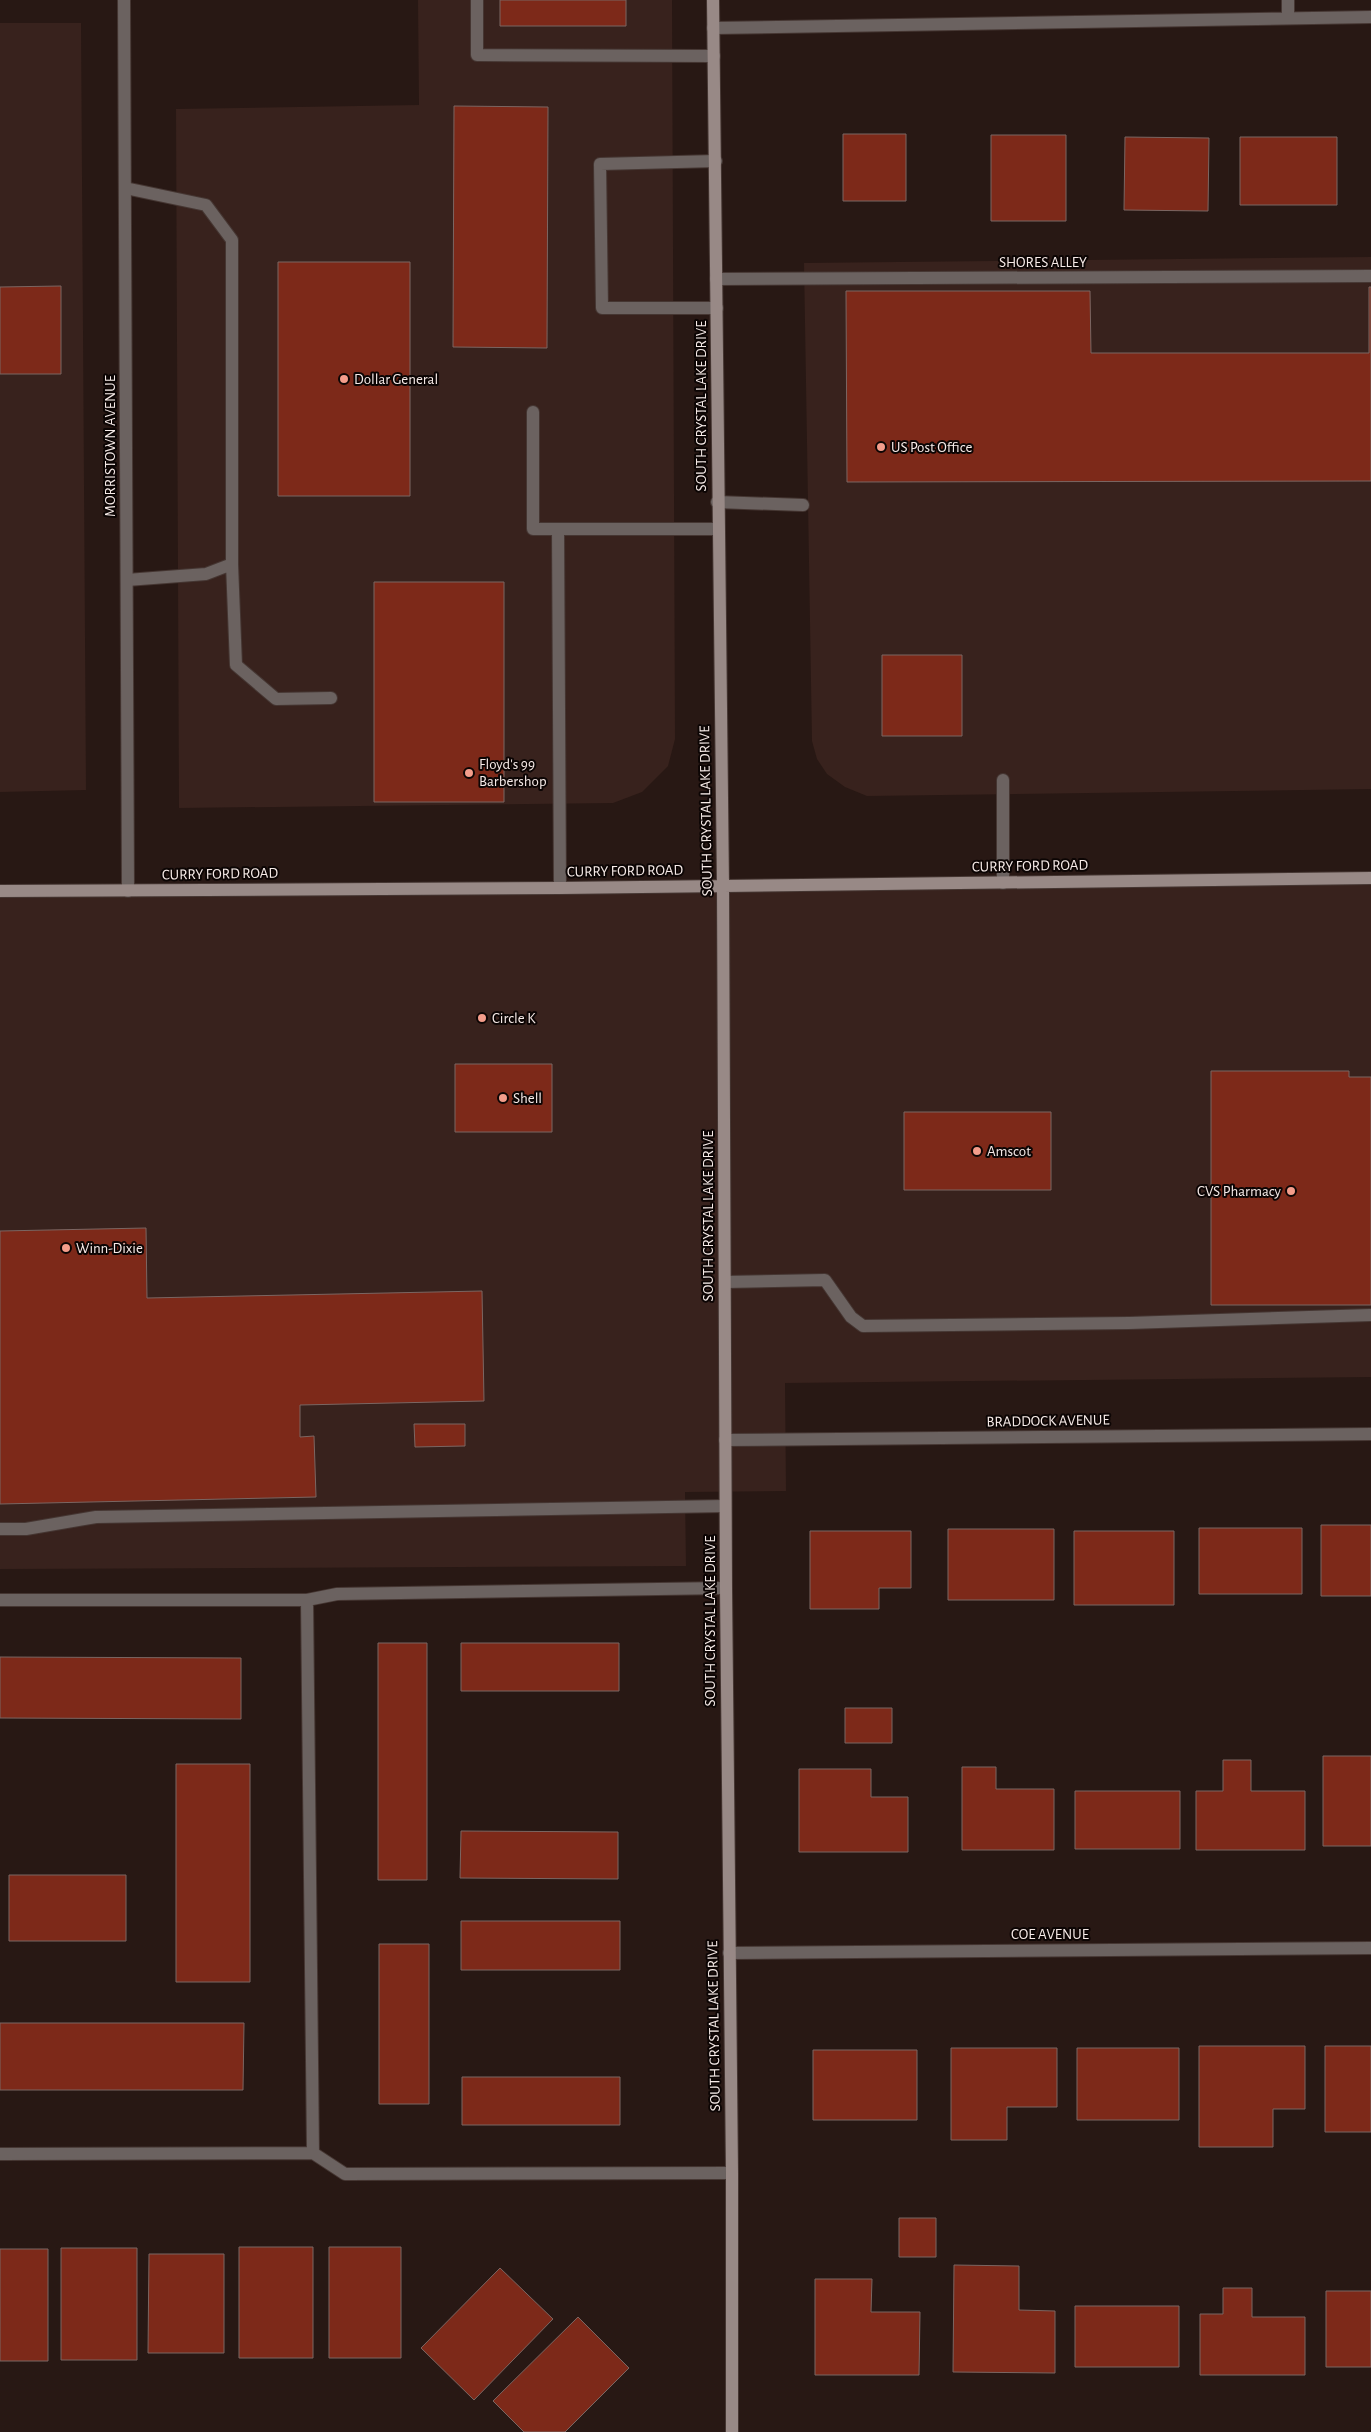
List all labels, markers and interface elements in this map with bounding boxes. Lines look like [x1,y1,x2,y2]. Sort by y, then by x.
street label: SHORES ALLEY [999,255,1087,270]
street label: SOUTH CRYSTAL LAKE DRIVE [694,321,709,491]
place label: Dollar General [354,372,438,387]
marker: Dollar General [338,373,350,385]
street label: MORRISTOWN AVENUE [103,375,118,517]
place label: US Post Office [891,440,972,455]
marker: US Post Office [875,441,887,453]
street label: SOUTH CRYSTAL LAKE DRIVE [697,726,715,896]
place label: Floyd's 99 Barbershop [479,757,547,789]
marker: Floyd's 99 Barbershop [463,767,475,779]
street label: CURRY FORD ROAD [972,857,1089,875]
street label: CURRY FORD ROAD [567,862,684,880]
street label: CURRY FORD ROAD [162,865,279,883]
place label: Circle K [492,1011,536,1026]
marker: Circle K [476,1012,488,1024]
place label: Shell [513,1091,542,1106]
marker: Shell [497,1092,509,1104]
street label: SOUTH CRYSTAL LAKE DRIVE [701,1131,716,1301]
place label: Amscot [987,1144,1031,1159]
marker: Amscot [971,1145,983,1157]
place label: CVS Pharmacy [1197,1184,1282,1199]
marker: CVS Pharmacy [1285,1185,1297,1197]
place label: Winn-Dixie [76,1241,143,1256]
marker: Winn-Dixie [60,1242,72,1254]
street label: BRADDOCK AVENUE [986,1412,1110,1430]
street label: SOUTH CRYSTAL LAKE DRIVE [703,1536,718,1706]
street label: COE AVENUE [1011,1927,1089,1942]
street label: SOUTH CRYSTAL LAKE DRIVE [705,1941,723,2111]

